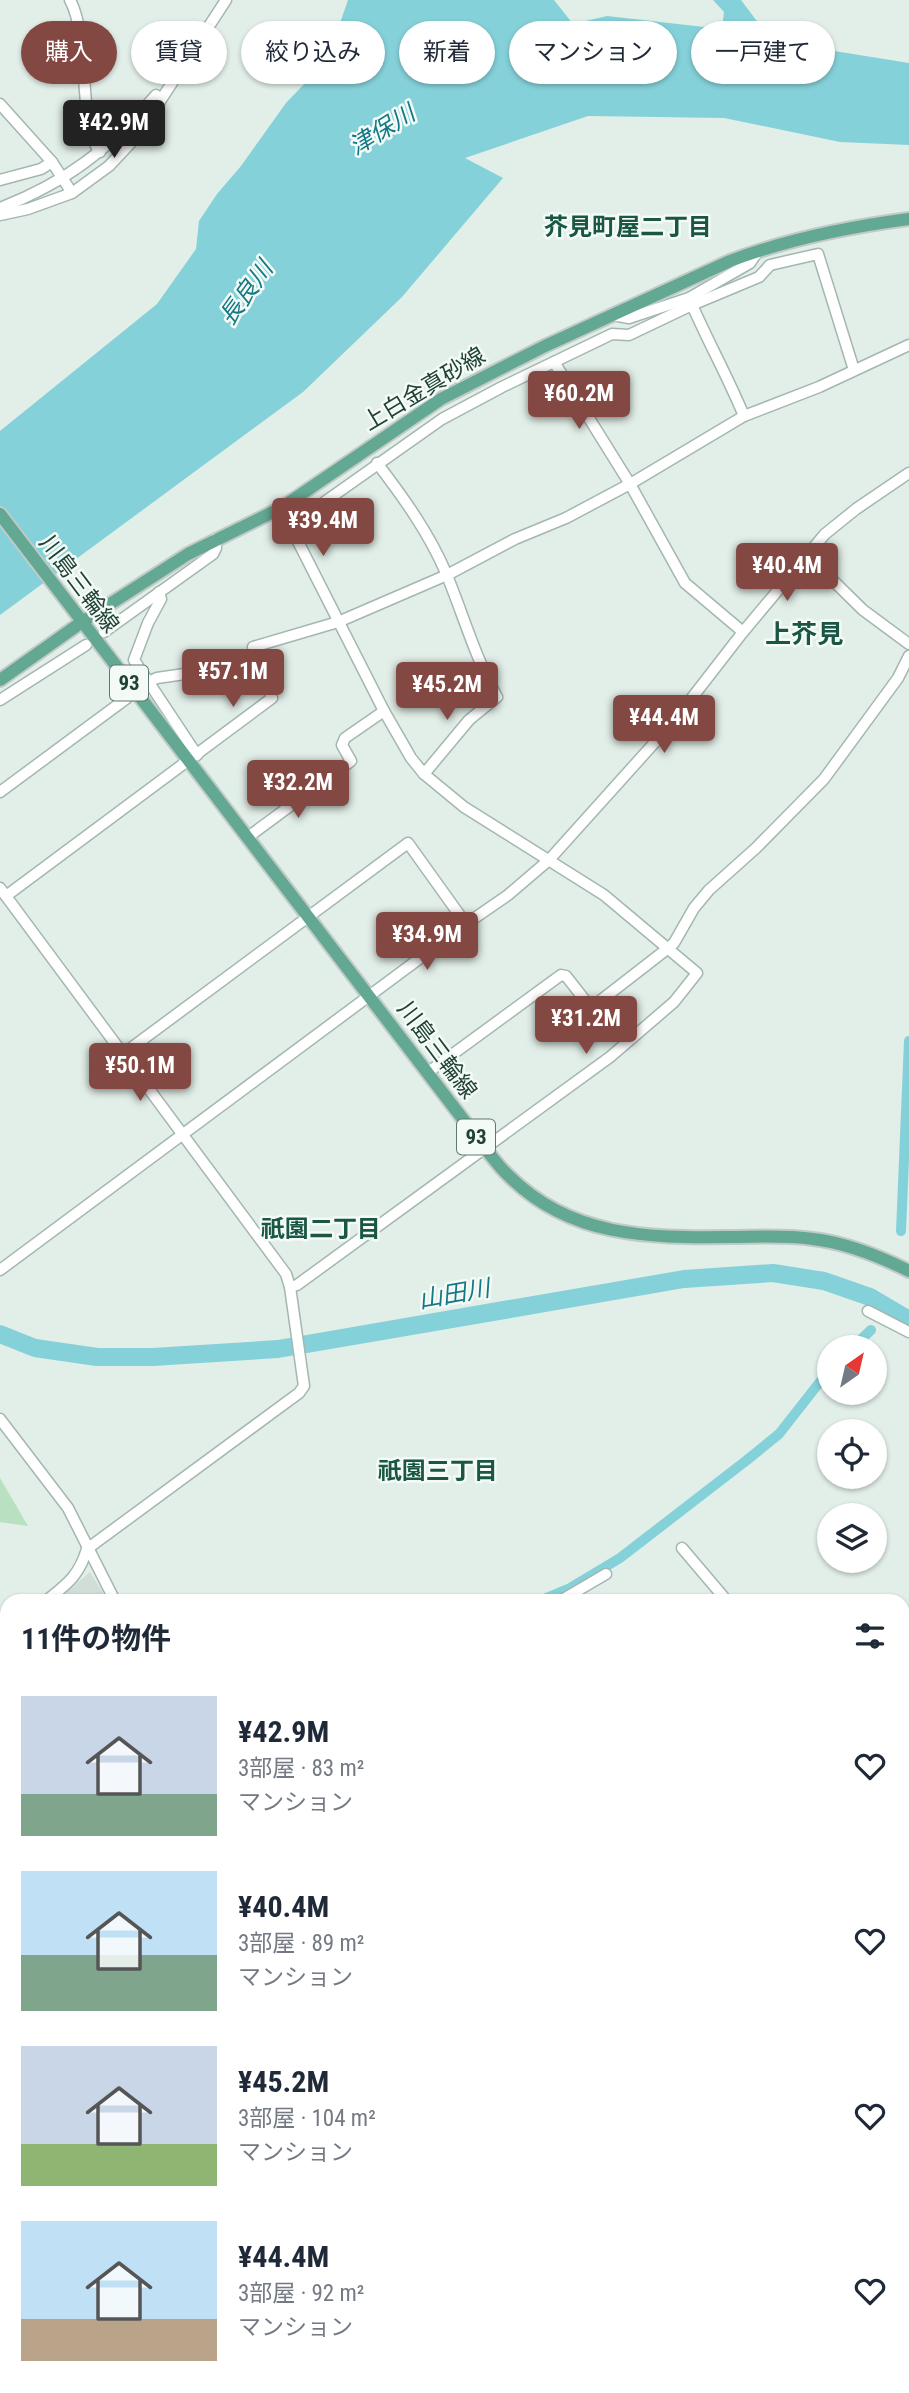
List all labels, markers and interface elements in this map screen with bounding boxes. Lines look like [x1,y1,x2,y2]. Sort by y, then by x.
chip: 購入 [21,21,117,84]
chip: 賃貸 [131,21,227,84]
chip: 絞り込み [241,21,385,84]
chip: 新着 [399,21,495,84]
chip: マンション [509,21,677,84]
chip: 一戸建て [691,21,835,84]
water label: 津保川 [344,97,422,161]
pin: ¥42.9M [57,100,171,160]
text: ¥42.9M [79,109,149,136]
district label: 芥見町屋二丁目 [544,213,712,241]
water label: 長良川 [214,253,280,330]
street label: 上白金真砂線 [358,342,490,436]
pin: ¥60.2M [522,372,636,431]
text: ¥60.2M [544,380,614,407]
pin: ¥39.4M [266,498,380,558]
text: ¥39.4M [288,507,358,534]
street label: 川島三輪線 [34,530,124,638]
pin: ¥40.4M [730,544,844,603]
text: ¥40.4M [752,552,822,579]
district label: 上芥見 [765,619,843,649]
pin: ¥57.1M [176,650,290,709]
text: ¥57.1M [198,658,268,685]
pin: ¥45.2M [390,662,504,722]
road number: 93 [110,666,148,700]
text: ¥45.2M [412,671,482,698]
pin: ¥44.4M [607,696,721,755]
text: ¥44.4M [629,704,699,731]
pin: ¥32.2M [241,760,355,820]
text: ¥32.2M [263,769,333,796]
pin: ¥34.9M [370,912,484,972]
text: ¥34.9M [392,921,462,948]
street label: 川島三輪線 [392,996,482,1104]
pin: ¥31.2M [529,996,643,1056]
text: ¥31.2M [551,1005,621,1032]
pin: ¥50.1M [83,1044,197,1103]
text: ¥50.1M [105,1052,175,1079]
road number: 93 [457,1120,495,1154]
district label: 祇園二丁目 [261,1215,381,1243]
water label: 山田川 [416,1273,495,1314]
north arrow [817,1335,887,1405]
map controls [817,1335,887,1573]
button: locate [817,1419,887,1489]
district label: 祇園三丁目 [378,1457,498,1485]
button: layers [817,1503,887,1573]
icon: filters [851,1617,889,1655]
text: 11件の物件 [21,1621,171,1656]
text: ¥42.9M [238,1714,329,1749]
icon: home [77,1724,161,1808]
icon: heart [851,1747,889,1785]
text: 3部屋 · 83 m² [238,1755,364,1782]
text: マンション [238,1789,353,1816]
text: ¥40.4M [238,1889,329,1924]
icon: home [77,1899,161,1983]
icon: heart [851,1922,889,1960]
text: 3部屋 · 89 m² [238,1930,364,1957]
text: マンション [238,1964,353,1991]
text: ¥45.2M [238,2064,329,2099]
icon: home [77,2074,161,2158]
icon: heart [851,2097,889,2135]
text: 3部屋 · 104 m² [238,2105,376,2132]
text: マンション [238,2139,353,2166]
text: ¥44.4M [238,2239,329,2274]
icon: home [77,2249,161,2333]
icon: heart [851,2272,889,2310]
text: 3部屋 · 92 m² [238,2280,364,2307]
text: マンション [238,2314,353,2341]

